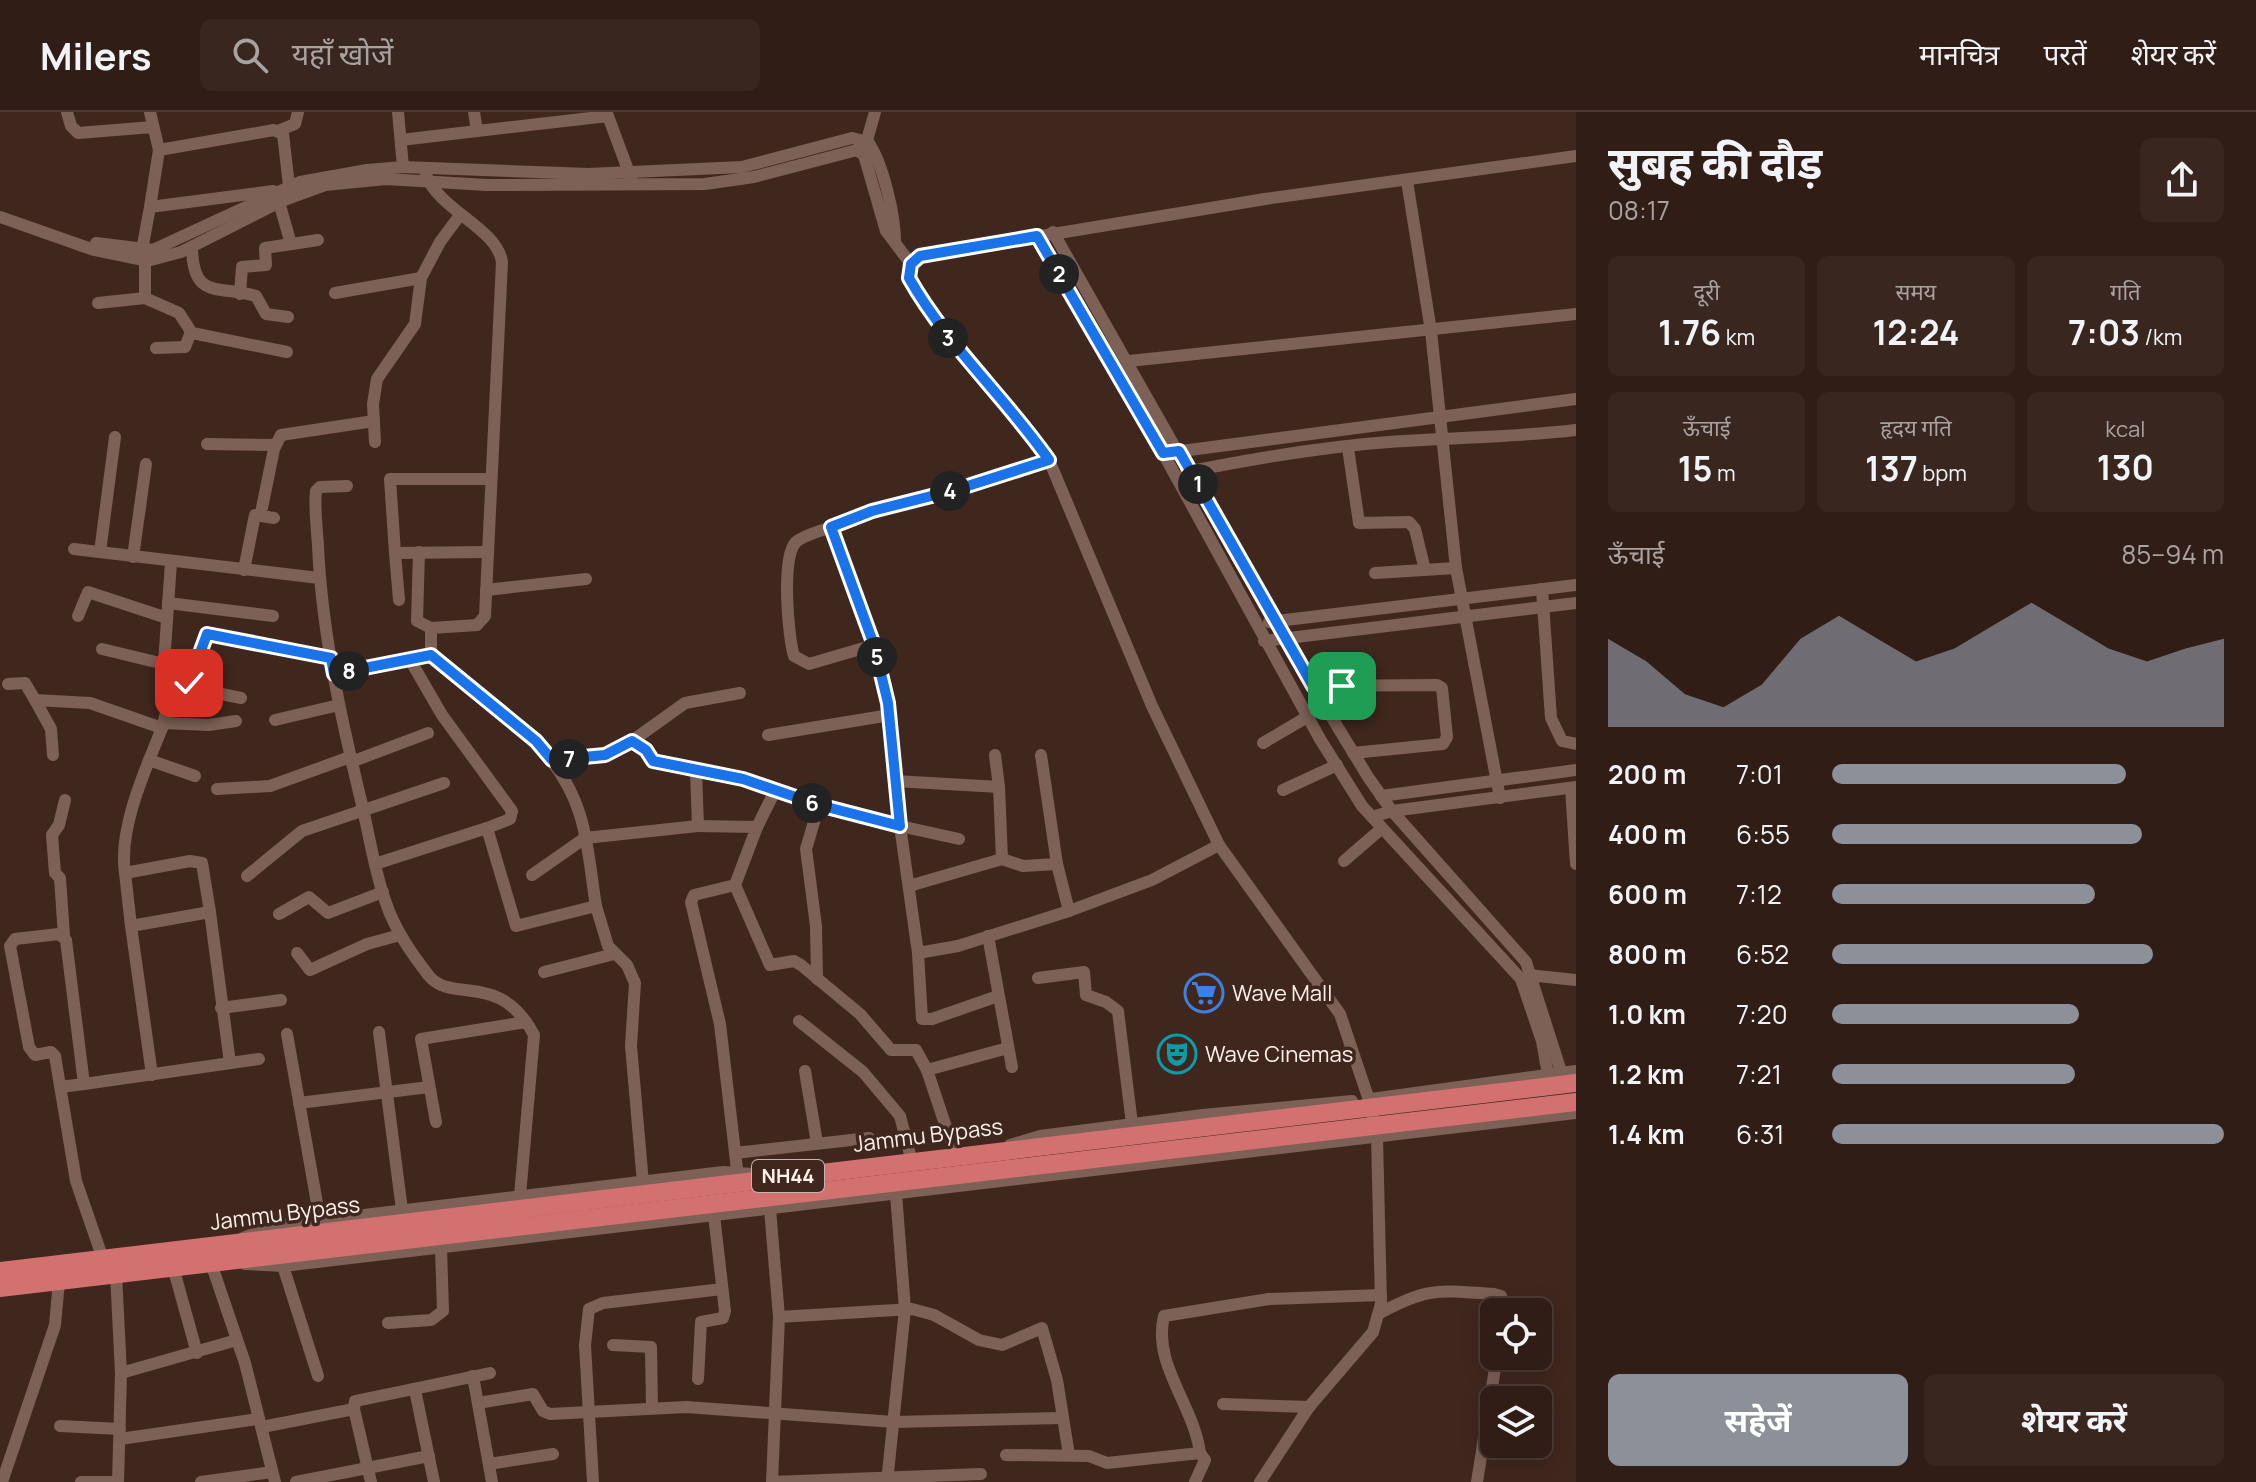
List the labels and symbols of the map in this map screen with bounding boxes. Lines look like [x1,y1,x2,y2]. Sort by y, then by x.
pin: 2 [1039,254,1079,294]
pin: 3 [928,318,968,358]
pin: 1 [1178,464,1218,504]
pin: 4 [930,471,970,511]
pin: 5 [857,637,897,677]
pin [155,649,223,717]
pin: 8 [329,651,369,691]
pin [1308,652,1376,720]
pin: 7 [549,739,589,779]
pin: 6 [792,783,832,823]
supermarket icon: Wave Mall [1183,972,1225,1014]
place label: Wave Mall [1232,978,1332,1008]
theatre icon: Wave Cinemas [1156,1033,1198,1075]
place label: Wave Cinemas [1205,1039,1353,1069]
street label: Jammu Bypass [851,1111,1005,1159]
road number: NH44 [752,1160,824,1192]
street label: Jammu Bypass [208,1189,362,1237]

